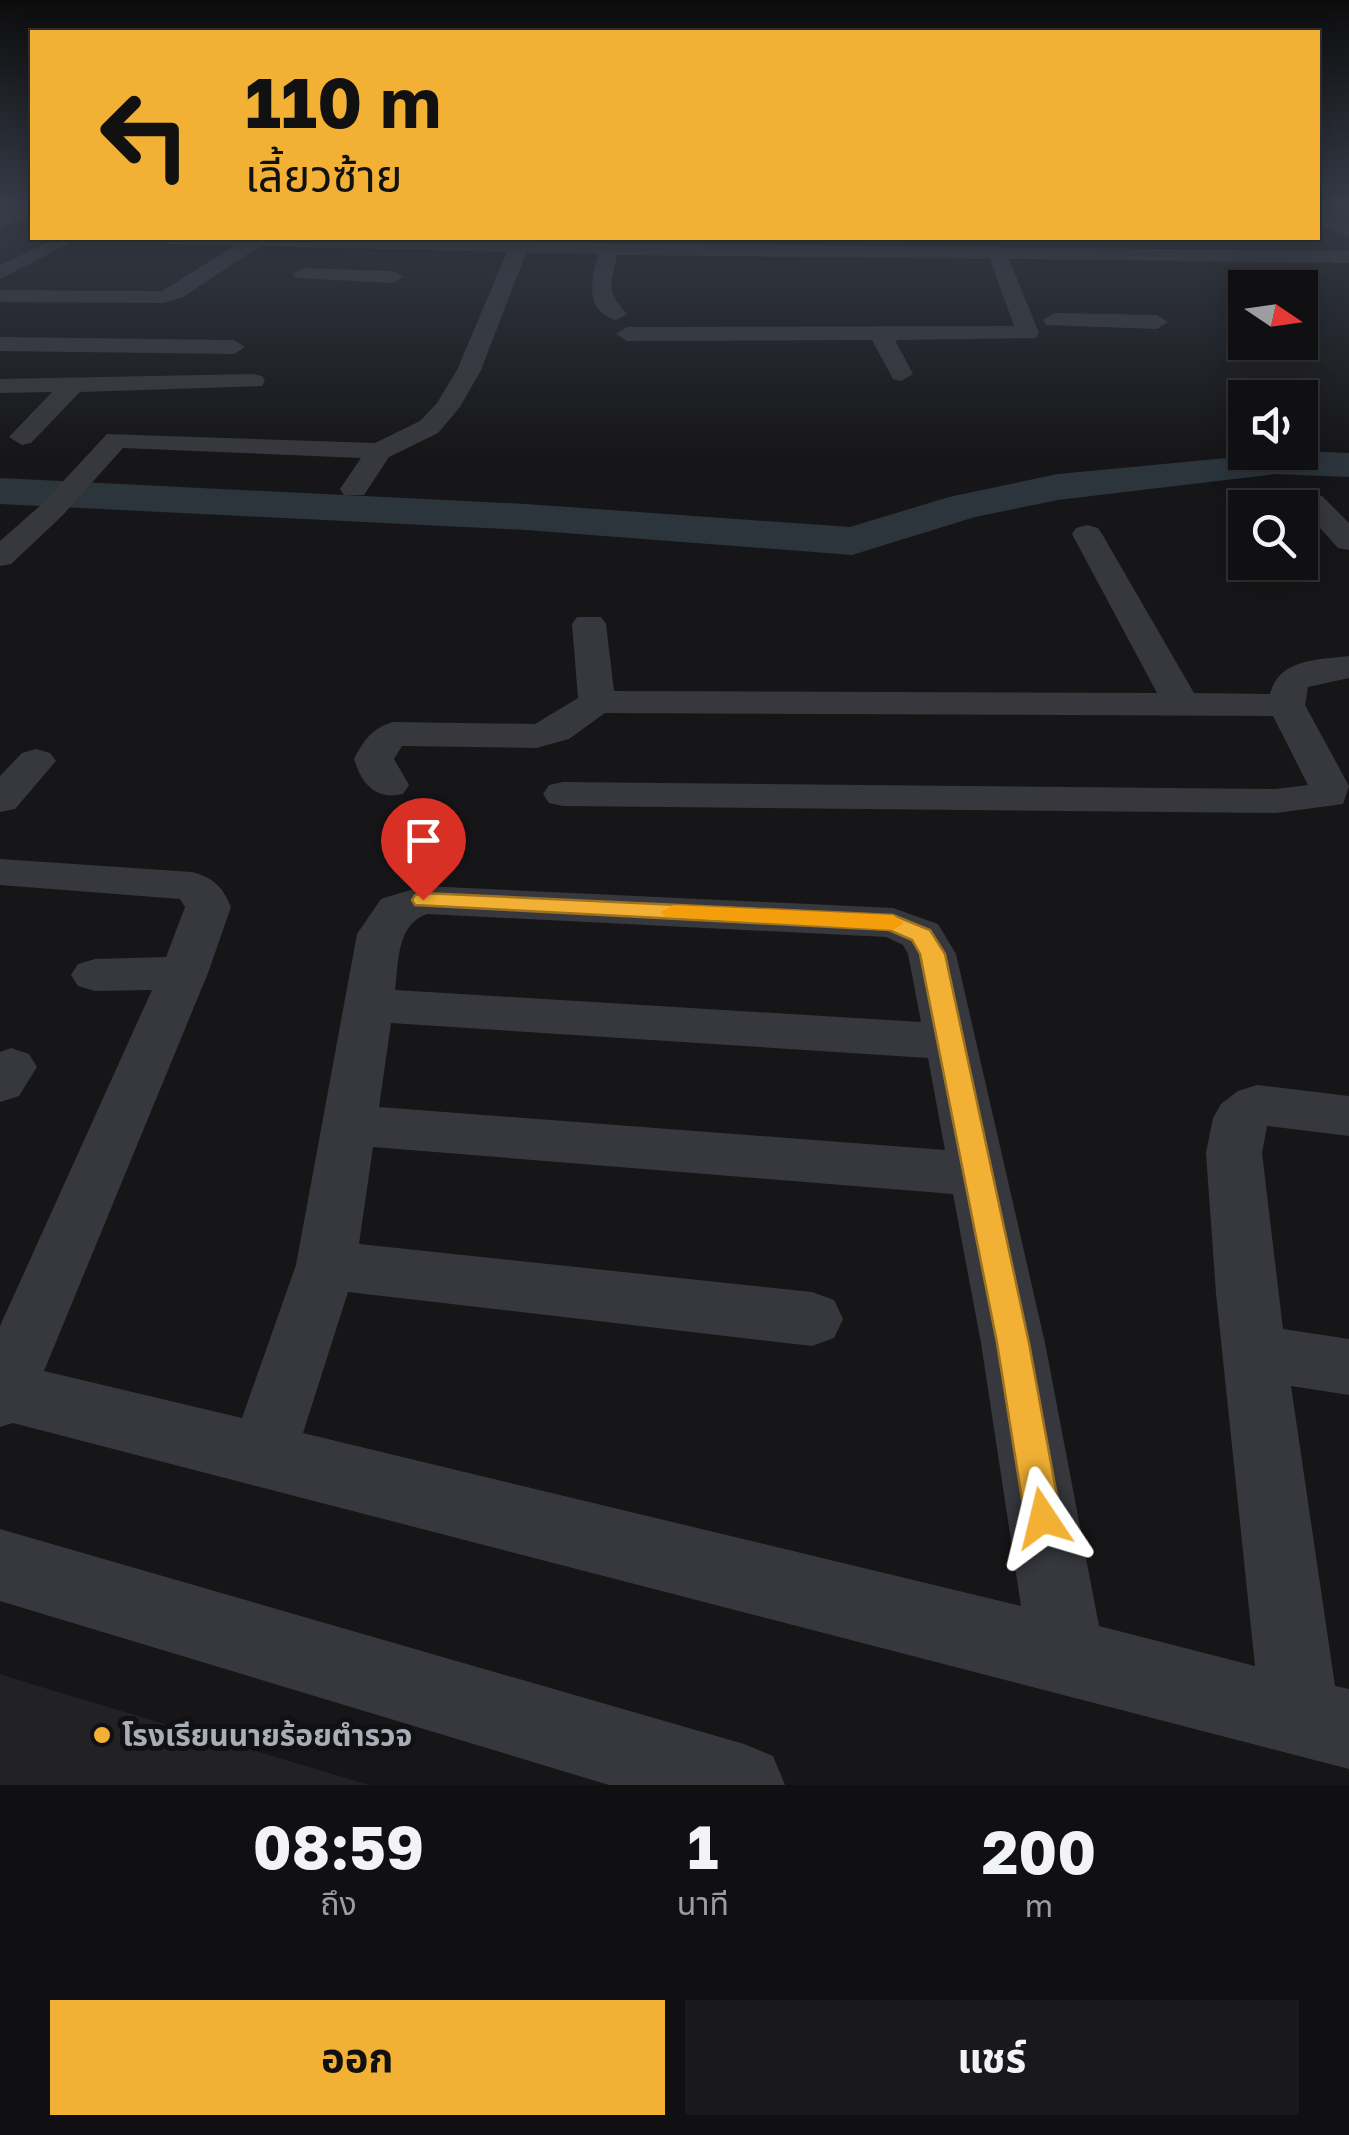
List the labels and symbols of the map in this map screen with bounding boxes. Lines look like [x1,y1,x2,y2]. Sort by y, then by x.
north arrow [1228,270,1318,360]
pin [381,798,466,901]
position arrow [991,1466,1095,1570]
place label: โรงเรียนนายร้อยตำรวจ [122,1717,412,1753]
marker: โรงเรียนนายร้อยตำรวจ [91,1724,113,1746]

